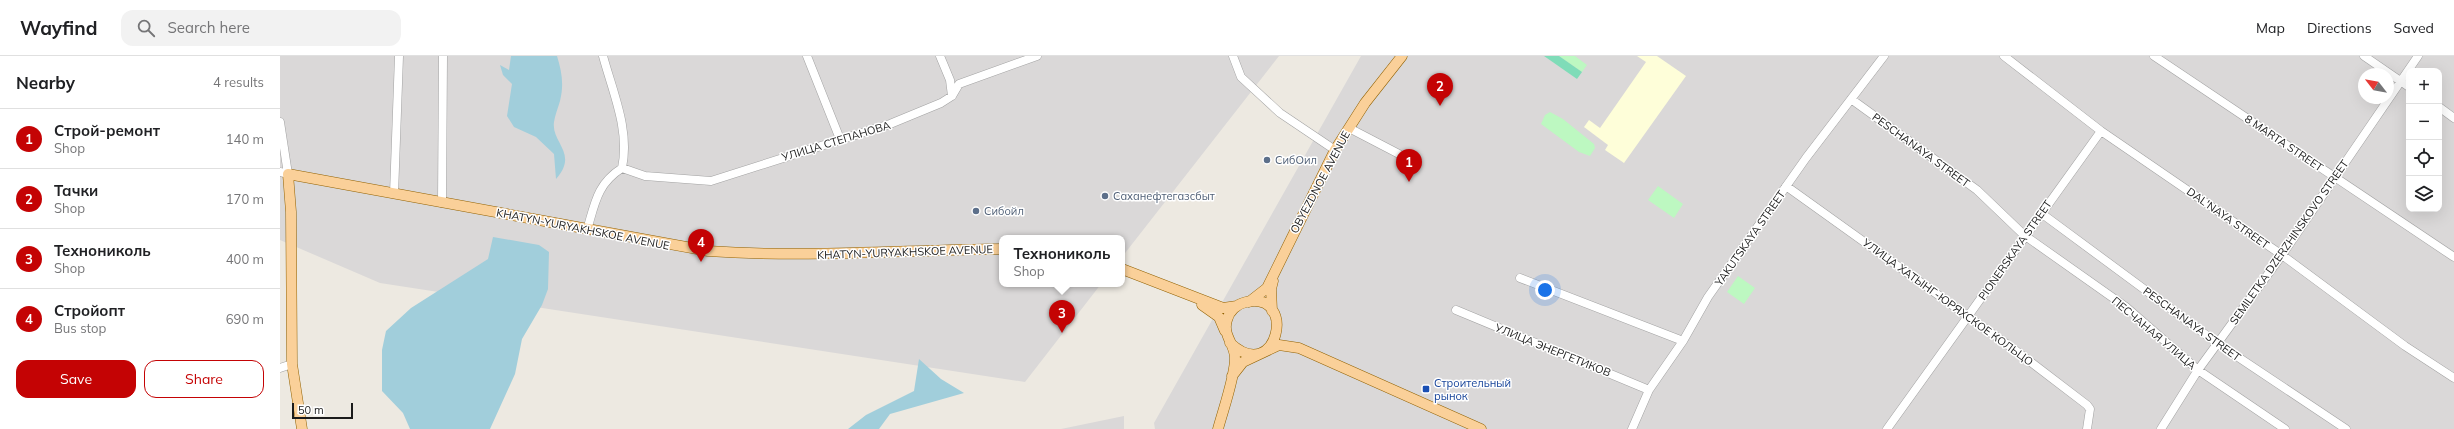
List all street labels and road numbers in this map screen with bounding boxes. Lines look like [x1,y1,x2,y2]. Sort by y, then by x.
street label: PESCHANAYA STREET [1869,110,1973,190]
street label: 8 MARTA STREET [2242,112,2326,175]
street label: УЛИЦА СТЕПАНОВА [779,118,892,165]
street label: OBYEZDNOE AVENUE [1287,128,1353,236]
street label: SEMILETKA DZERZHINSKOVO STREET [2226,157,2352,327]
street label: DAL'NAYA STREET [2184,184,2272,252]
street label: YAKUTSKAYA STREET [1711,187,1788,289]
street label: PIONERSKAYA STREET [1975,197,2055,303]
street label: KHATYN-YURYAKHSKOE AVENUE [495,205,671,253]
street label: УЛИЦА ХАТЫНГ-ЮРЯХСКОЕ КОЛЬЦО [1859,235,2036,369]
street label: KHATYN-YURYAKHSKOE AVENUE [817,242,993,262]
street label: PESCHANAYA STREET [2140,284,2244,364]
street label: ПЕСЧАНАЯ УЛИЦА [2109,294,2199,372]
street label: УЛИЦА ЭНЕРГЕТИКОВ [1492,320,1613,380]

